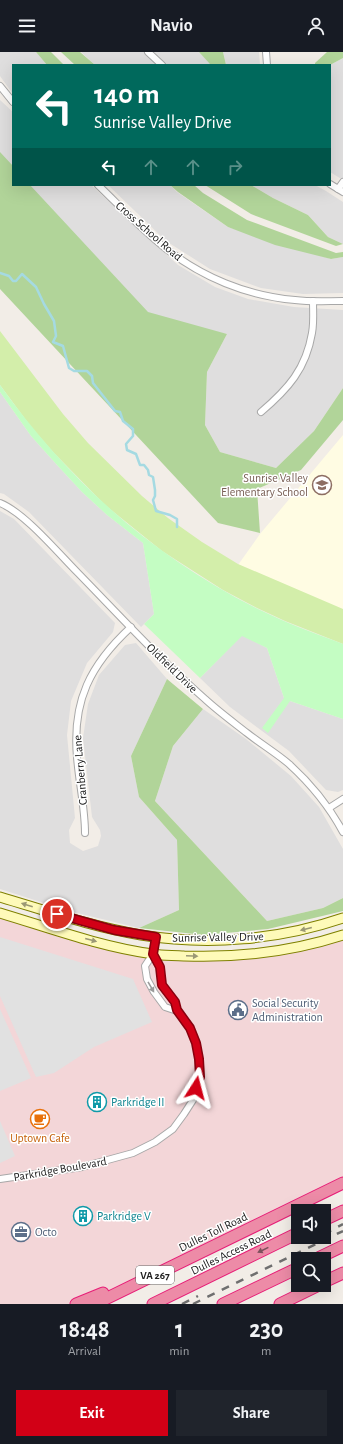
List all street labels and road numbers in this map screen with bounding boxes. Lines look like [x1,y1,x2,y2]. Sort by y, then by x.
street label: Cross School Road [114,199,184,263]
street label: Oldfield Drive [144,641,200,695]
street label: Cranberry Lane [71,734,90,805]
street label: Sunrise Valley Drive [172,930,264,945]
street label: Parkridge Boulevard [13,1155,107,1183]
street label: Dulles Toll Road [177,1210,249,1254]
street label: Dulles Access Road [189,1227,273,1277]
road number: VA 267 [136,1266,174,1284]

